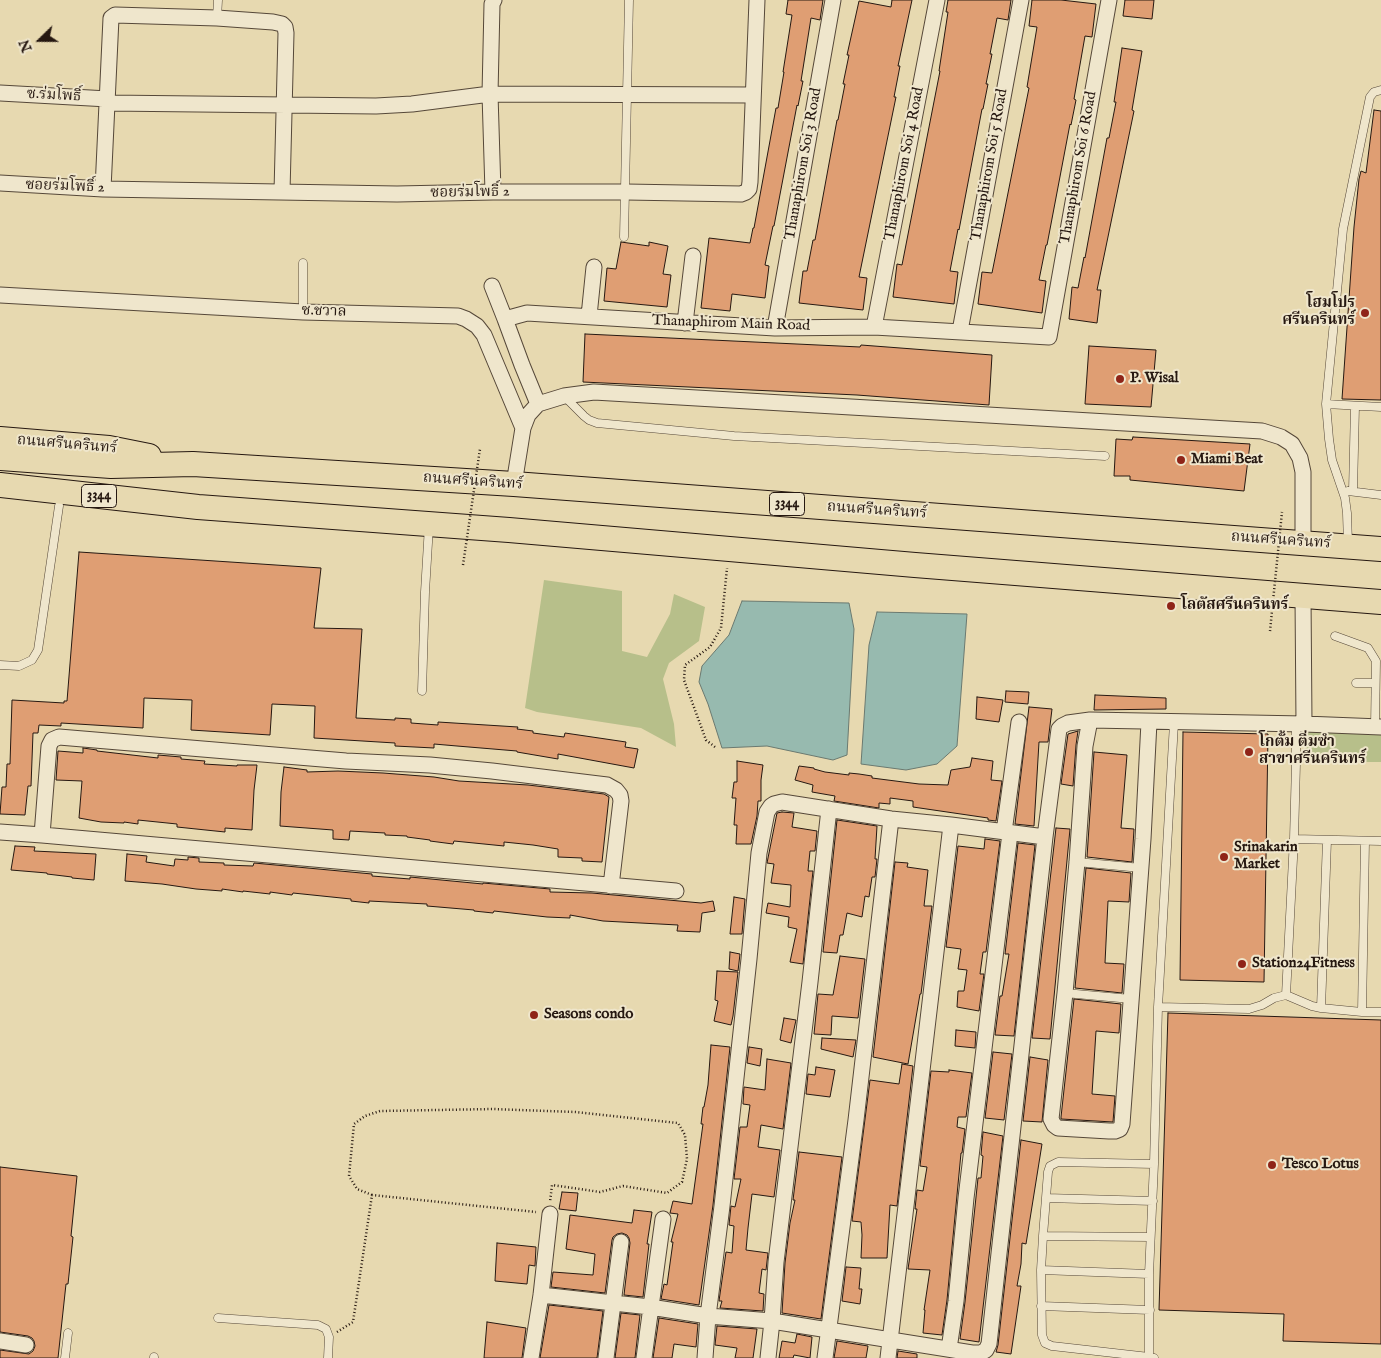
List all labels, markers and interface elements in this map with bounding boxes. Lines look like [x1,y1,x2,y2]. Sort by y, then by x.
north arrow [15,15,65,65]
text: N [15,37,37,55]
street label: ซ.ร่มโพธิ์ [26,86,82,106]
street label: Thanaphirom Soi 3 Road [782,86,826,242]
street label: Thanaphirom Soi 4 Road [881,86,929,242]
street label: Thanaphirom Soi 5 Road [968,88,1012,242]
street label: Thanaphirom Soi 6 Road [1057,90,1101,246]
street label: ซอยร่มโพธิ์ 2 [25,177,105,197]
street label: ซอยร่มโพธิ์ 2 [430,183,510,203]
place label: โฮมโปร ศรีนครินทร์ [1282,295,1355,330]
street label: ซ.ชวาล [301,302,347,322]
marker: โฮมโปร ศรีนครินทร์ [1359,307,1371,319]
street label: Thanaphirom Main Road [652,312,810,336]
place label: P. Wisal [1130,370,1179,388]
marker: P. Wisal [1114,373,1126,385]
street label: ถนนศรีนครินทร์ [16,432,118,458]
place label: Miami Beat [1191,451,1263,469]
marker: Miami Beat [1175,454,1187,466]
street label: ถนนศรีนครินทร์ [422,470,524,494]
road number: 3344 [82,484,116,508]
road number: 3344 [770,492,804,516]
street label: ถนนศรีนครินทร์ [826,499,928,523]
street label: ถนนศรีนครินทร์ [1230,529,1332,553]
place label: โลตัสศรีนครินทร์ [1181,597,1288,615]
marker: โลตัสศรีนครินทร์ [1165,600,1177,612]
place label: โกตั้ม ติ่มซำ สาขาศรีนครินทร์ [1259,734,1366,769]
marker: โกตั้ม ติ่มซำ สาขาศรีนครินทร์ [1243,746,1255,758]
place label: Srinakarin Market [1234,839,1298,874]
marker: Srinakarin Market [1218,851,1230,863]
place label: Station24Fitness [1252,955,1355,973]
marker: Station24Fitness [1236,958,1248,970]
place label: Seasons condo [544,1006,633,1024]
marker: Seasons condo [528,1009,540,1021]
place label: Tesco Lotus [1282,1156,1359,1174]
marker: Tesco Lotus [1266,1159,1278,1171]

